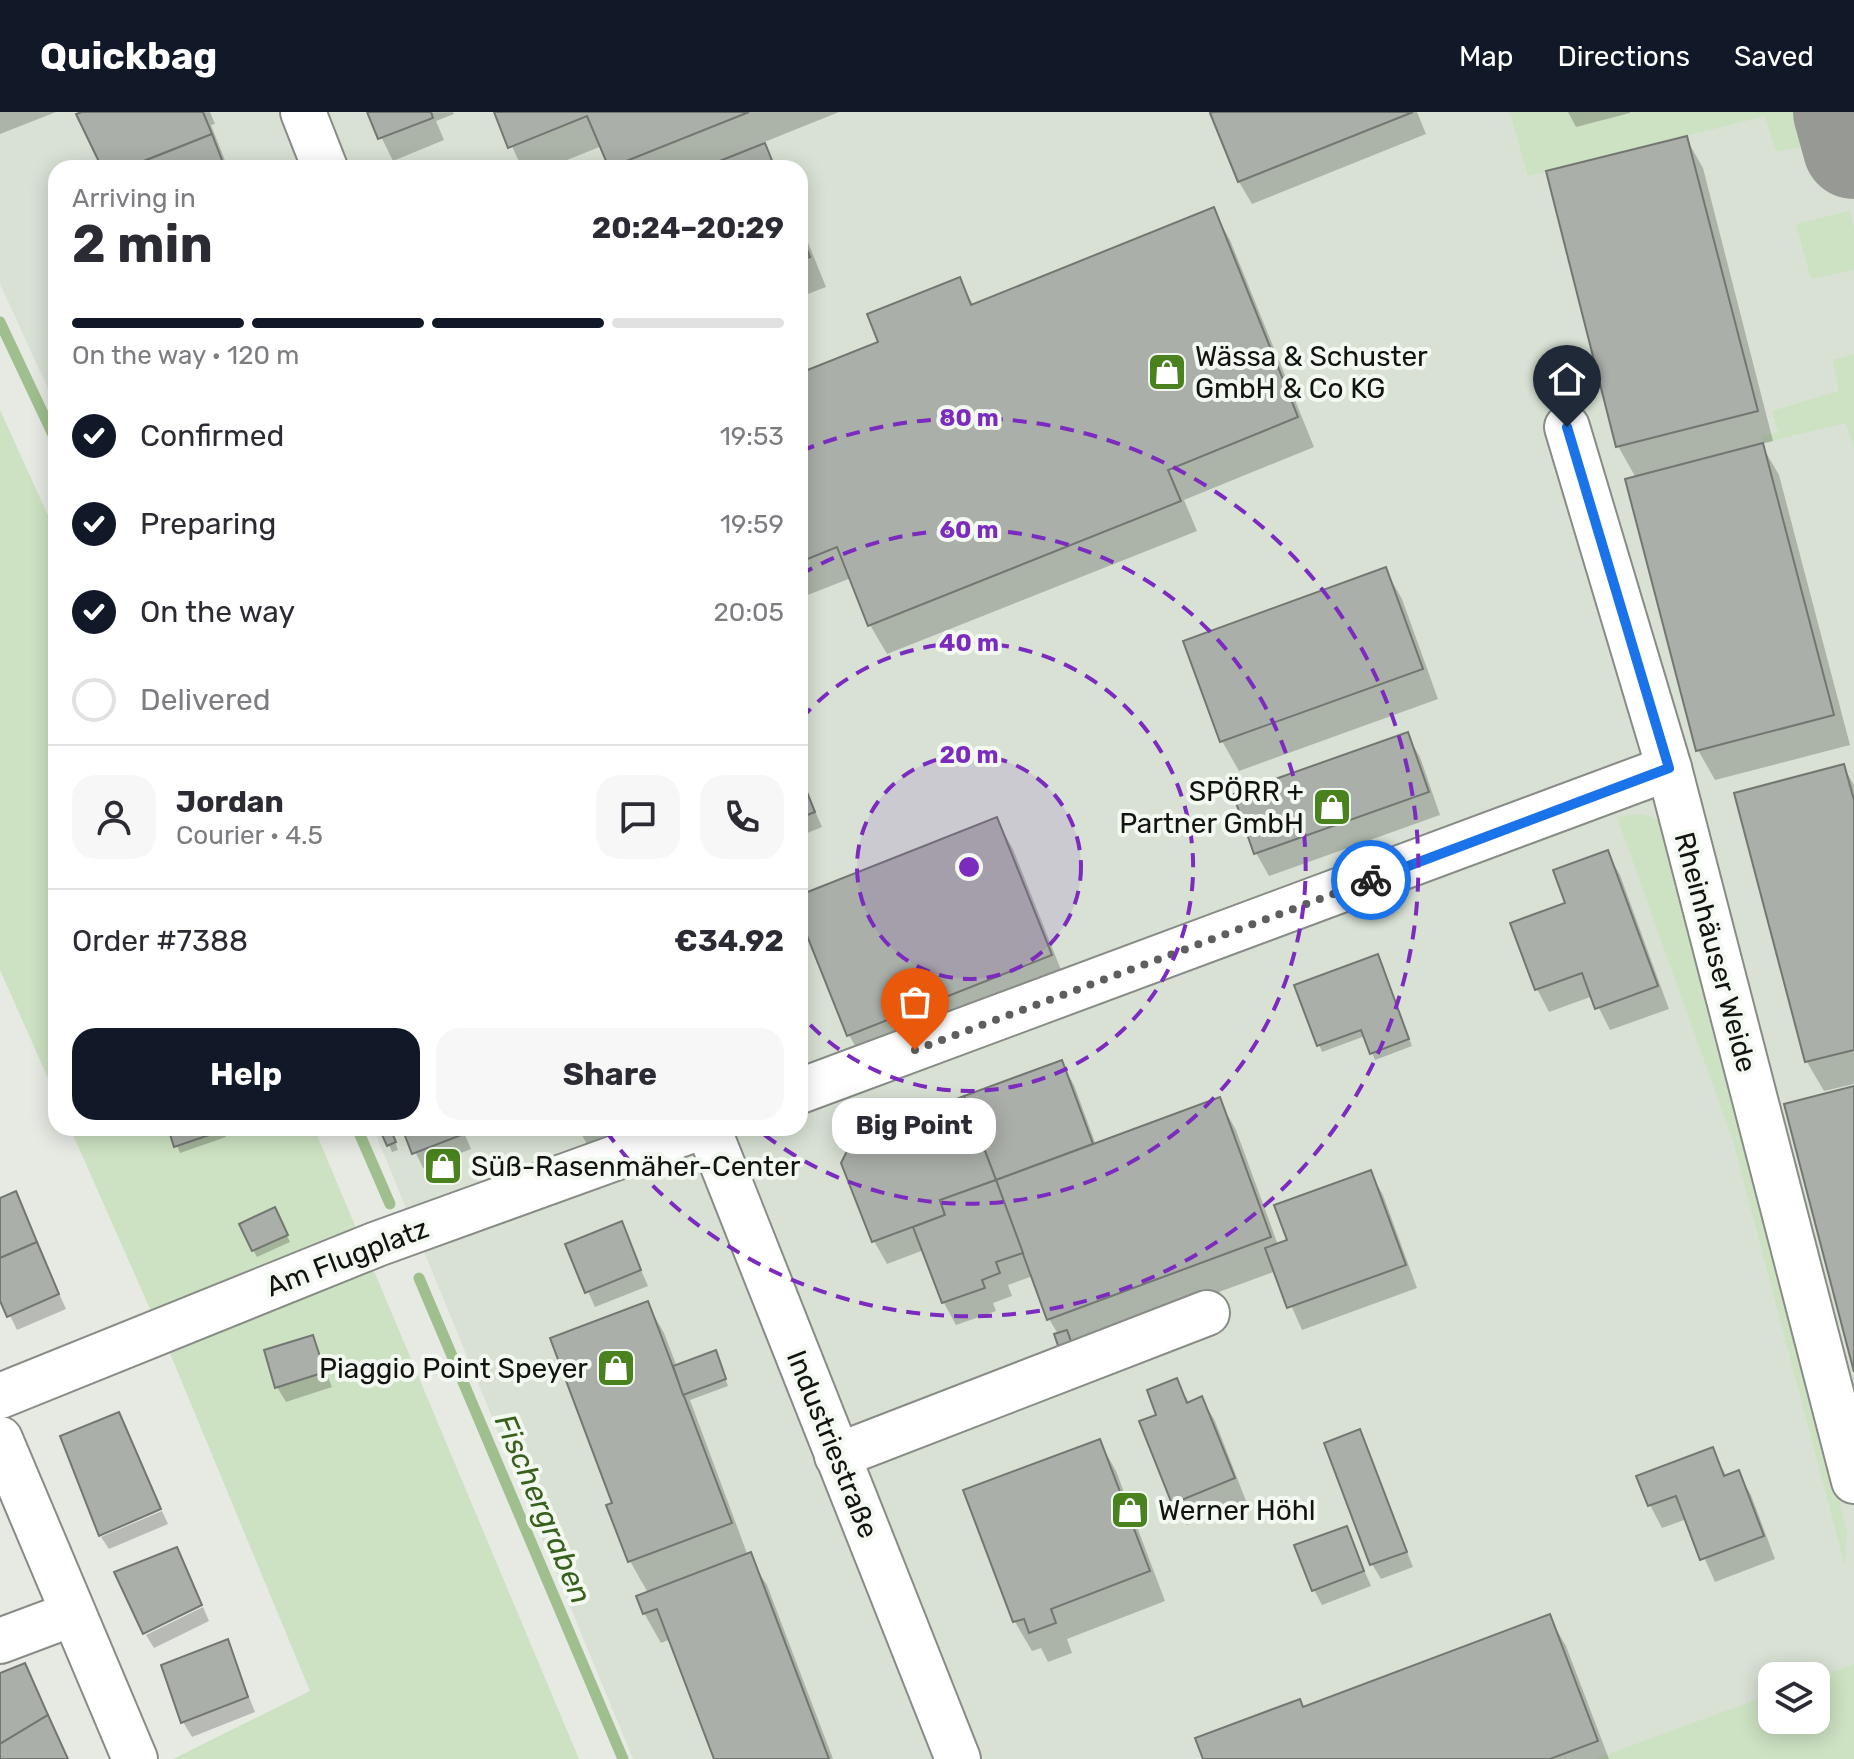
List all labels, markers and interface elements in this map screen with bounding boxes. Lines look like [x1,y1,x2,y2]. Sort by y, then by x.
text: Quickbag [40,33,217,79]
text: Map [1459,40,1513,73]
text: Directions [1557,40,1690,73]
text: Saved [1734,40,1814,73]
text: Arriving in [72,183,196,214]
text: 20:24–20:29 [592,210,784,246]
text: 2 min [72,213,213,275]
text: On the way · 120 m [72,340,299,371]
place label: Wässa & Schuster GmbH & Co KG [1195,340,1428,405]
pin [1533,345,1601,427]
shop icon: Wässa & Schuster GmbH & Co KG [1146,351,1188,393]
icon: home [1545,357,1589,401]
text: 80 m [939,404,999,432]
icon: check [72,414,116,458]
text: Confirmed [140,418,284,454]
text: 19:53 [720,421,784,452]
icon: check [72,502,116,546]
text: Preparing [140,506,276,542]
text: 19:59 [720,509,784,540]
text: 60 m [939,516,999,544]
icon: check [72,590,116,634]
text: On the way [140,594,295,630]
text: 20:05 [714,597,784,628]
text: 40 m [939,629,999,657]
text: Delivered [140,682,271,718]
text: 20 m [939,741,999,769]
button: person [72,775,156,859]
button: chat [596,775,680,859]
button: phone [700,775,784,859]
place label: SPÖRR + Partner GmbH [1119,775,1304,840]
text: Jordan [176,784,284,820]
shop icon: SPÖRR + Partner GmbH [1311,786,1353,828]
text: Courier · 4.5 [176,820,323,851]
street label: Rheinhäuser Weide [1668,828,1763,1076]
courier [1331,840,1411,920]
centre of rings [955,853,983,881]
icon: bike [1349,858,1393,902]
text: Order #7388 [72,923,248,959]
text: €34.92 [674,923,784,959]
pin [881,968,949,1050]
icon: bag [893,980,937,1024]
button: Help [72,1028,420,1120]
button: Share [436,1028,784,1120]
callout: Big Point [833,1098,997,1154]
text: Big Point [855,1110,973,1141]
shop icon: Süß-Rasenmäher-Center [422,1145,464,1187]
place label: Süß-Rasenmäher-Center [471,1150,801,1183]
street label: Am Flugplatz [261,1211,433,1304]
street label: Industriestraße [780,1345,885,1543]
shop icon: Piaggio Point Speyer [595,1347,637,1389]
place label: Piaggio Point Speyer [319,1352,588,1385]
water label: Fischergraben [487,1409,599,1609]
shop icon: Werner Höhl [1109,1489,1151,1531]
place label: Werner Höhl [1158,1494,1316,1527]
map controls [1758,1662,1830,1734]
button: layers [1758,1662,1830,1734]

